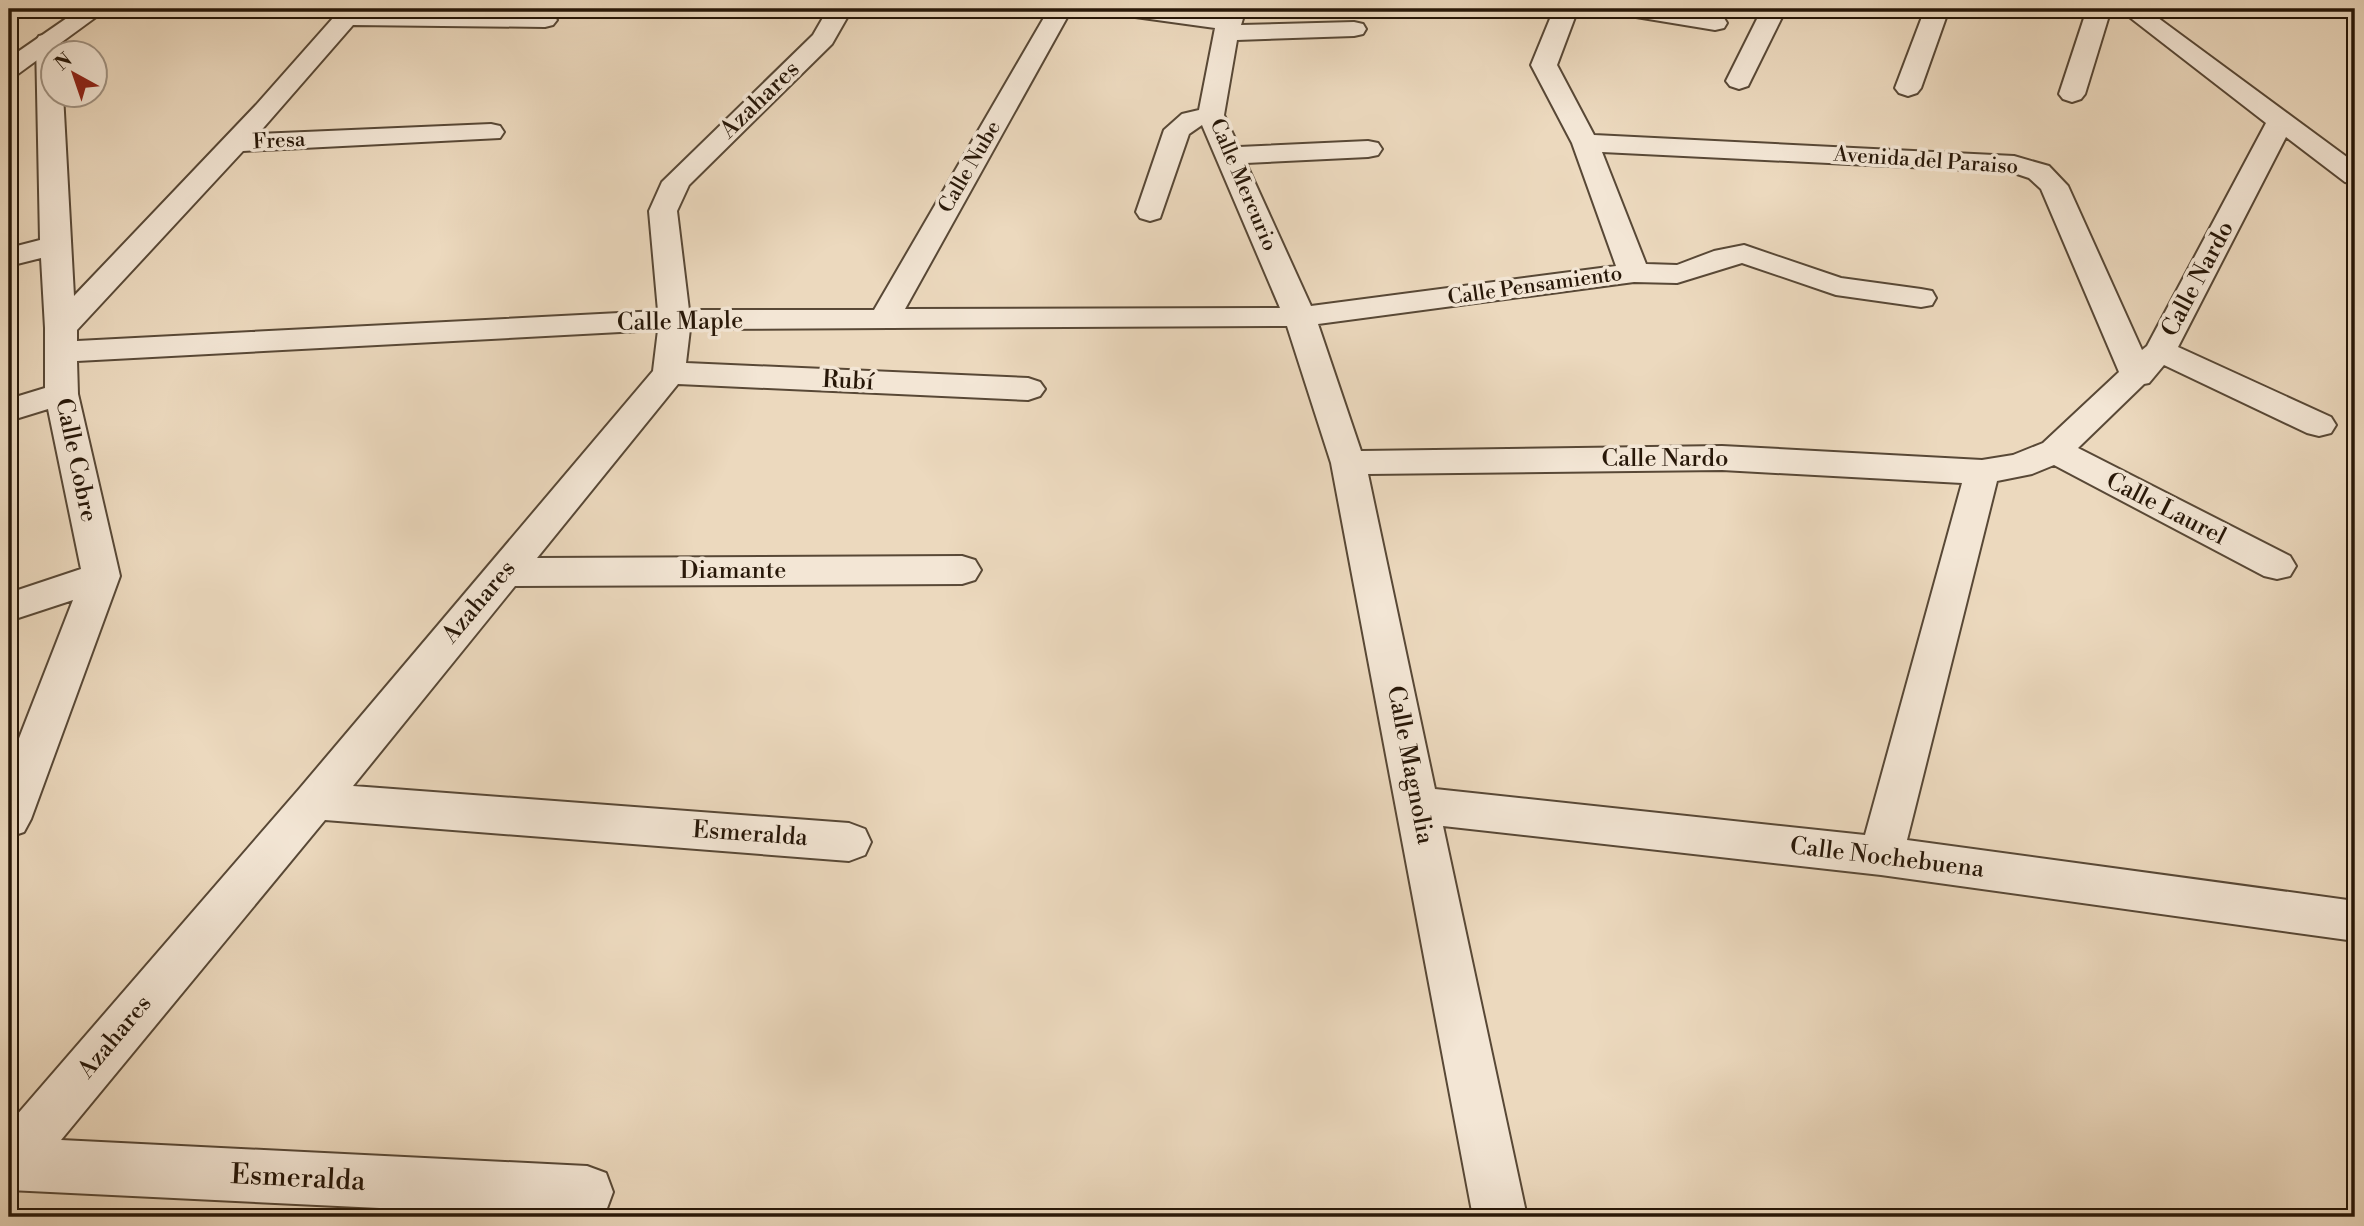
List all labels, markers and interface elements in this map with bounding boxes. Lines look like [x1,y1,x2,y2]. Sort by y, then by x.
north arrow [38,38,108,108]
text: N [50,48,77,76]
street label: Azahares [713,55,806,146]
street label: Calle Mercurio [1203,115,1283,255]
street label: Calle Nube [933,116,1007,218]
street label: Fresa [252,127,306,155]
street label: Avenida del Paraiso [1832,142,2019,180]
street label: Calle Nardo [2155,216,2241,342]
street label: Calle Pensamiento [1446,261,1624,311]
street label: Calle Maple [617,306,743,338]
street label: Rubí [821,365,876,397]
street label: Calle Cobre [48,395,104,525]
street label: Calle Nardo [1602,444,1728,474]
street label: Calle Laurel [2101,466,2231,552]
street label: Azahares [435,554,522,650]
street label: Diamante [680,556,786,586]
street label: Calle Magnolia [1380,683,1440,848]
street label: Esmeralda [691,815,810,853]
street label: Calle Nochebuena [1788,831,1987,885]
street label: Azahares [71,989,158,1085]
street label: Esmeralda [230,1157,367,1199]

